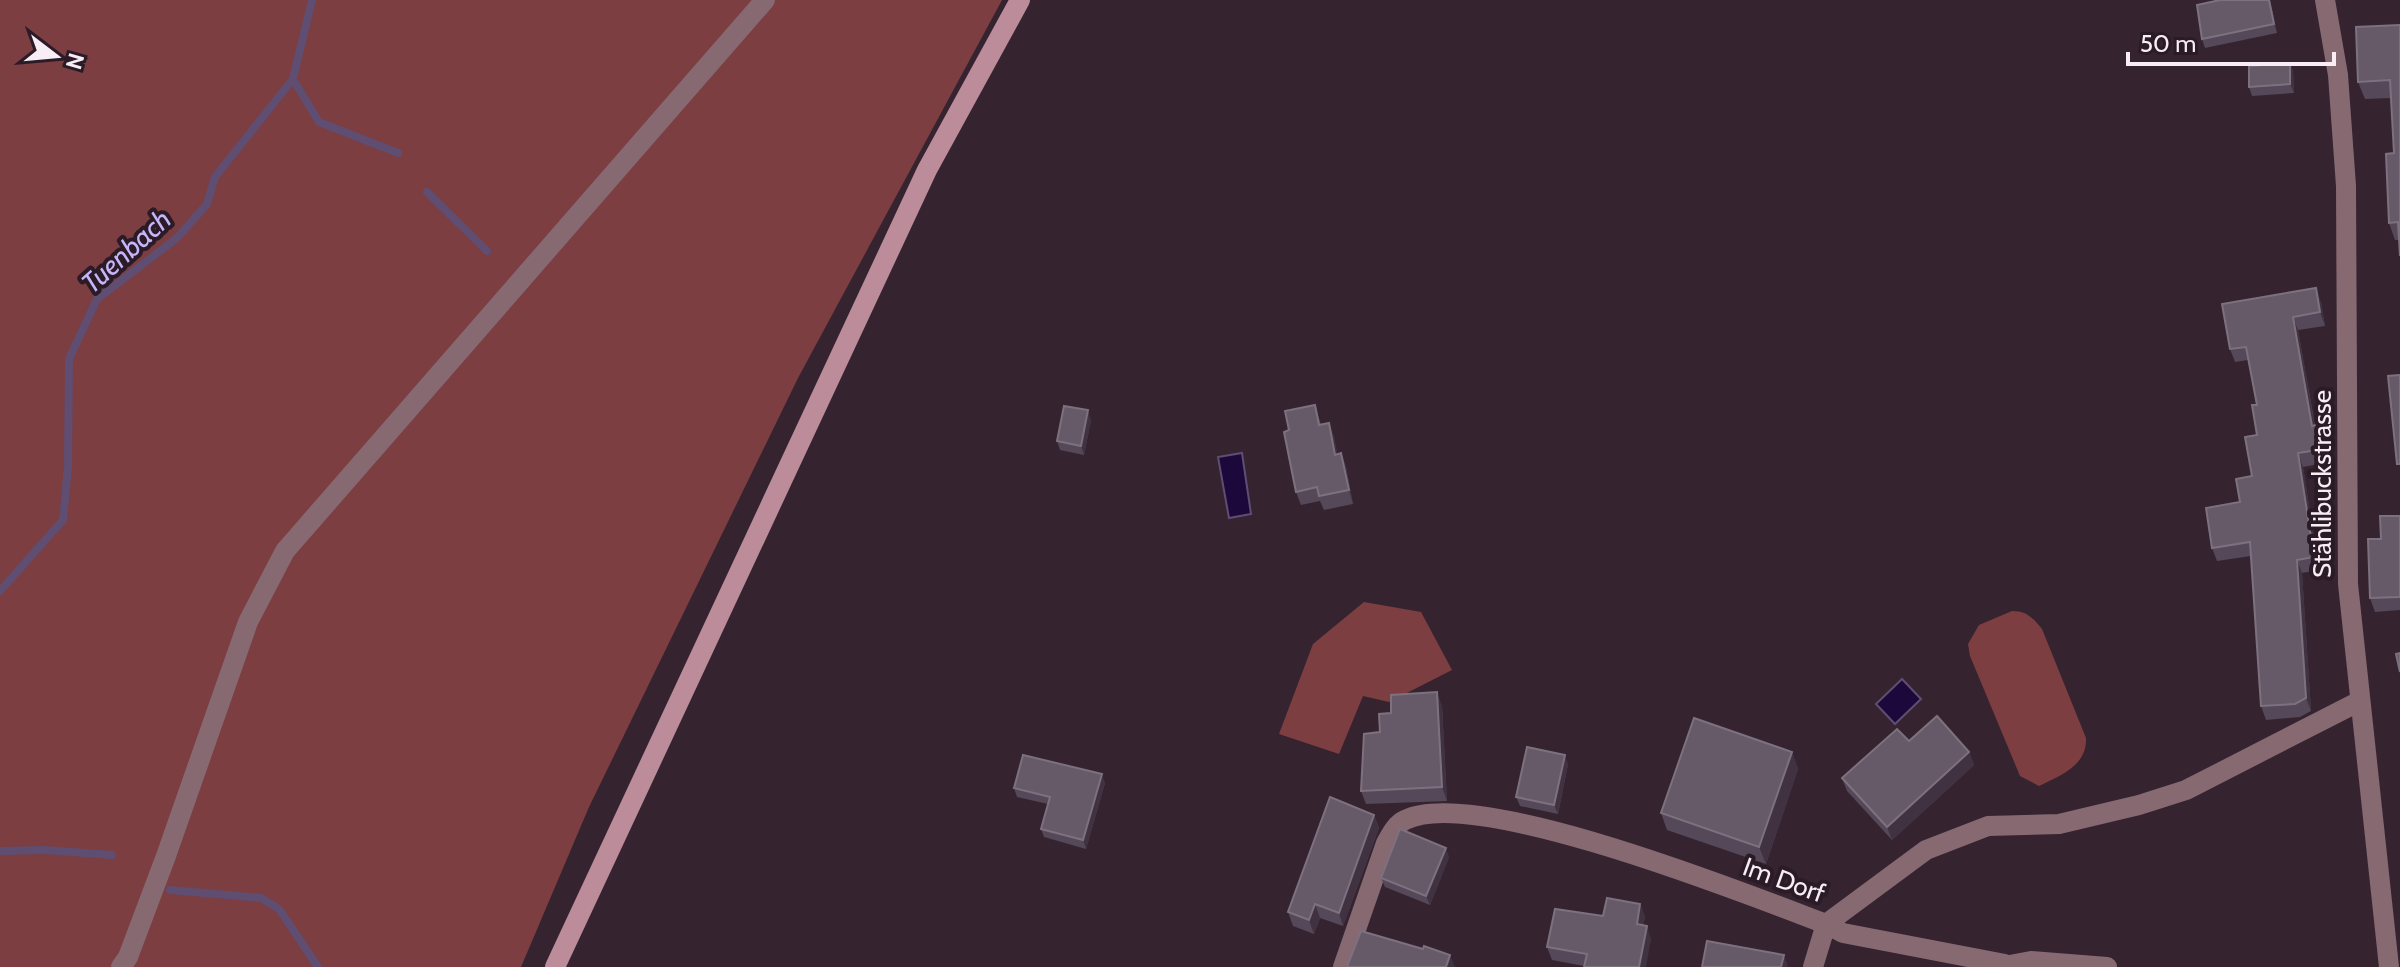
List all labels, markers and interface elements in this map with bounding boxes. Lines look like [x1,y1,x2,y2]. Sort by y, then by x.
north arrow [16,16,96,96]
scale bar [2128,16,2334,66]
text: 50 m [2140,29,2196,58]
text: N [60,50,90,73]
water label: Tuenbach [74,202,178,300]
street label: Stählibuckstrasse [2306,390,2338,578]
street label: Im Dorf [1739,850,1830,910]

